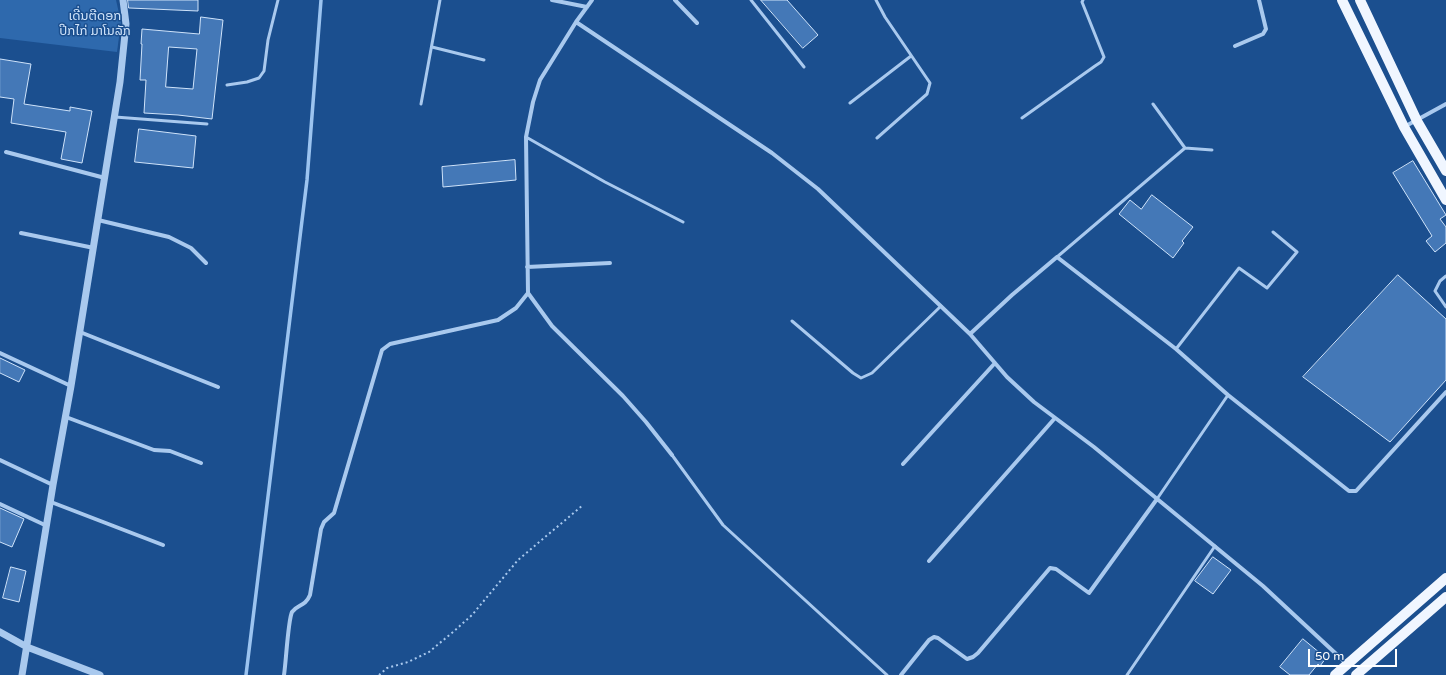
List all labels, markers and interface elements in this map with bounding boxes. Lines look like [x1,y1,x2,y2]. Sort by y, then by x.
park label: ເດີ່ນຕີດອກ ປີກໄກ່ ມາໂນລັກ [59,9,131,40]
scale bar [1310,641,1399,667]
text: 50 m [1315,649,1344,663]

